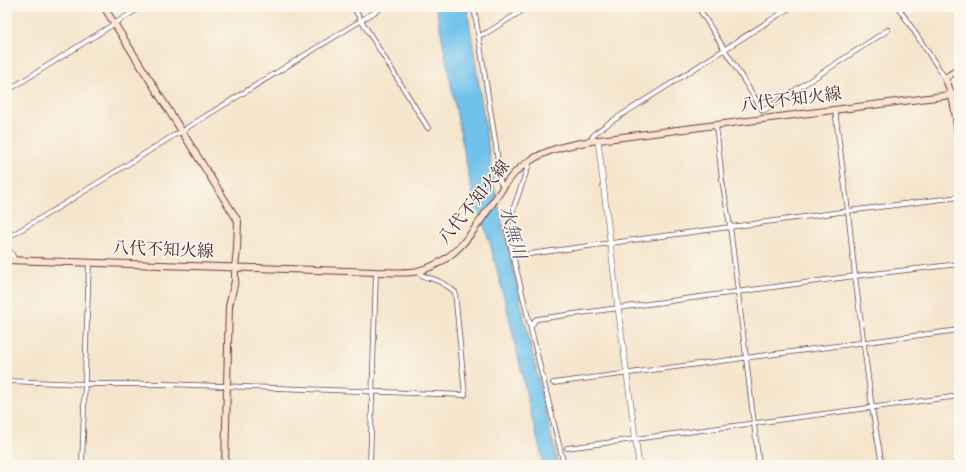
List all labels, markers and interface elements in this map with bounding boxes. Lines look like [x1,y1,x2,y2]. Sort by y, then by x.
street label: 八代不知火線 [739,83,843,119]
street label: 八代不知火線 [434,156,516,250]
water label: 水無川 [491,203,531,264]
street label: 八代不知火線 [112,237,214,265]

